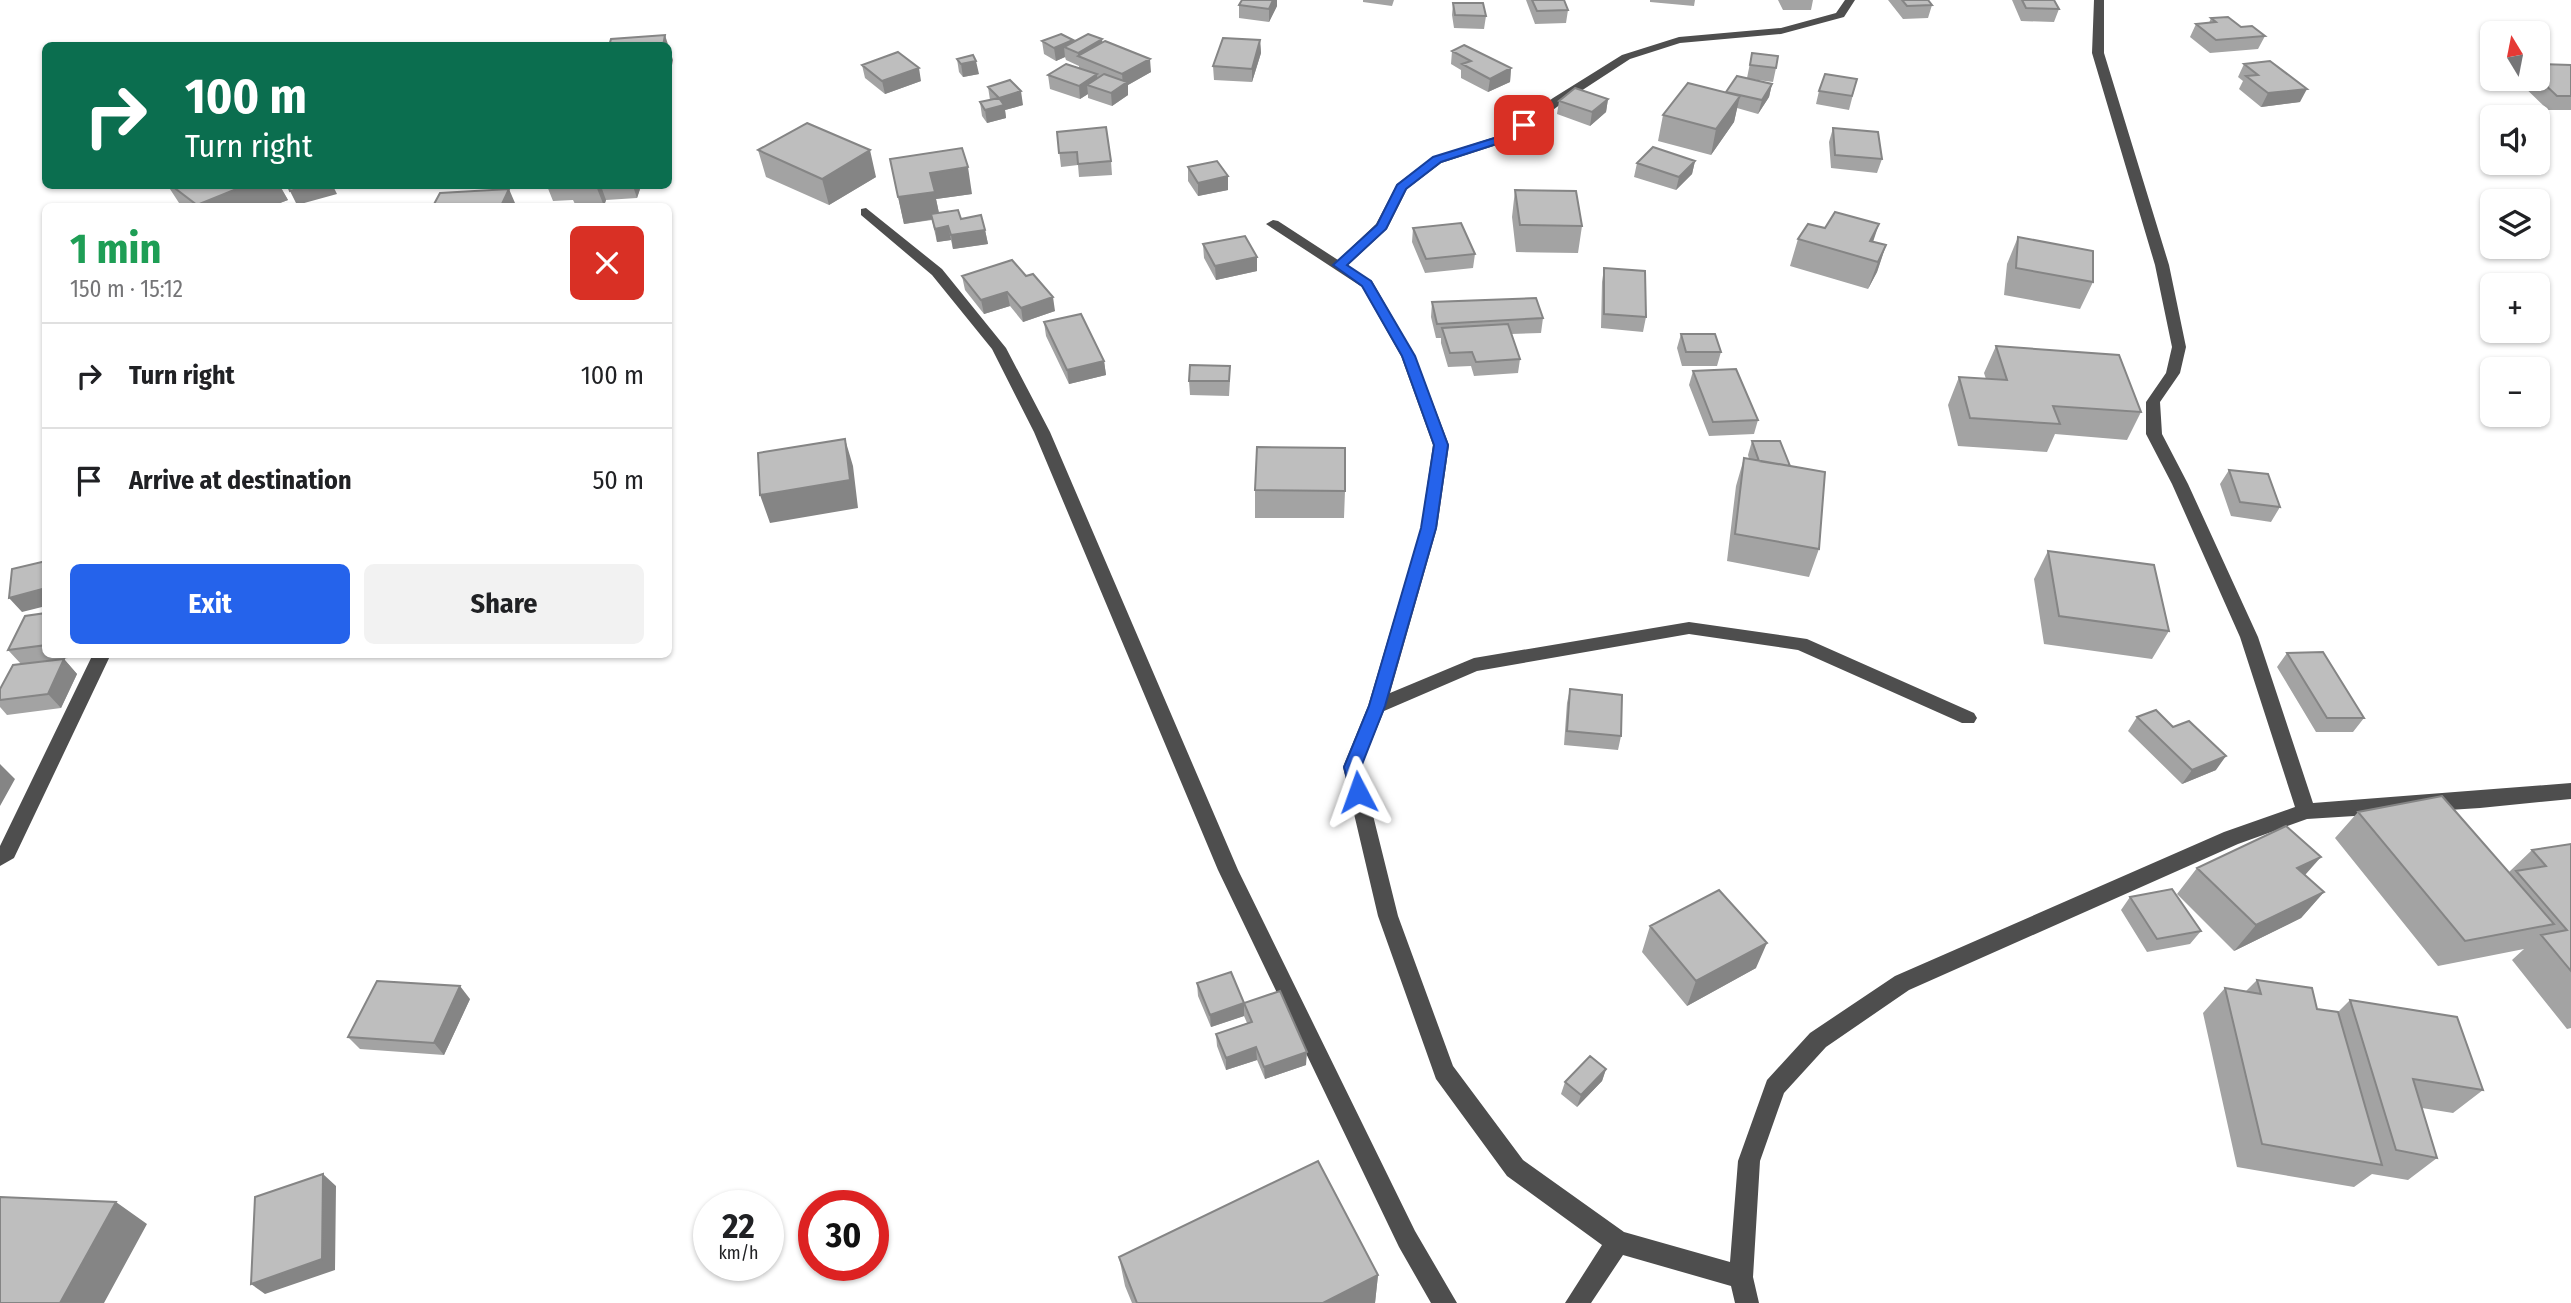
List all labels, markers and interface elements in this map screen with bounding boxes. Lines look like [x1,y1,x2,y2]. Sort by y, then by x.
north arrow [2480,21,2550,91]
map controls [2480,21,2550,427]
text: 100 m [185,67,307,126]
icon: right [70,70,161,161]
pin [1494,95,1554,155]
button: sound [2480,105,2550,175]
icon: arrive [1505,106,1543,144]
text: Turn right [185,127,312,165]
button: layers [2480,189,2550,259]
text: 1 min [70,224,161,274]
button: close [570,226,644,300]
button: + [2480,273,2550,343]
text: 150 m · 15:12 [70,275,183,303]
icon: right [70,357,108,395]
button: − [2480,357,2550,427]
text: Turn right [129,360,235,391]
text: 100 m [581,360,644,391]
icon: arrive [70,462,108,500]
text: Arrive at destination [129,465,352,496]
text: 50 m [592,465,644,496]
button: Exit [70,564,350,644]
button: Share [364,564,644,644]
position arrow [1321,755,1395,829]
speed limit sign: 30 [798,1190,889,1281]
text: 22 [722,1205,755,1247]
text: km/h [718,1242,759,1264]

